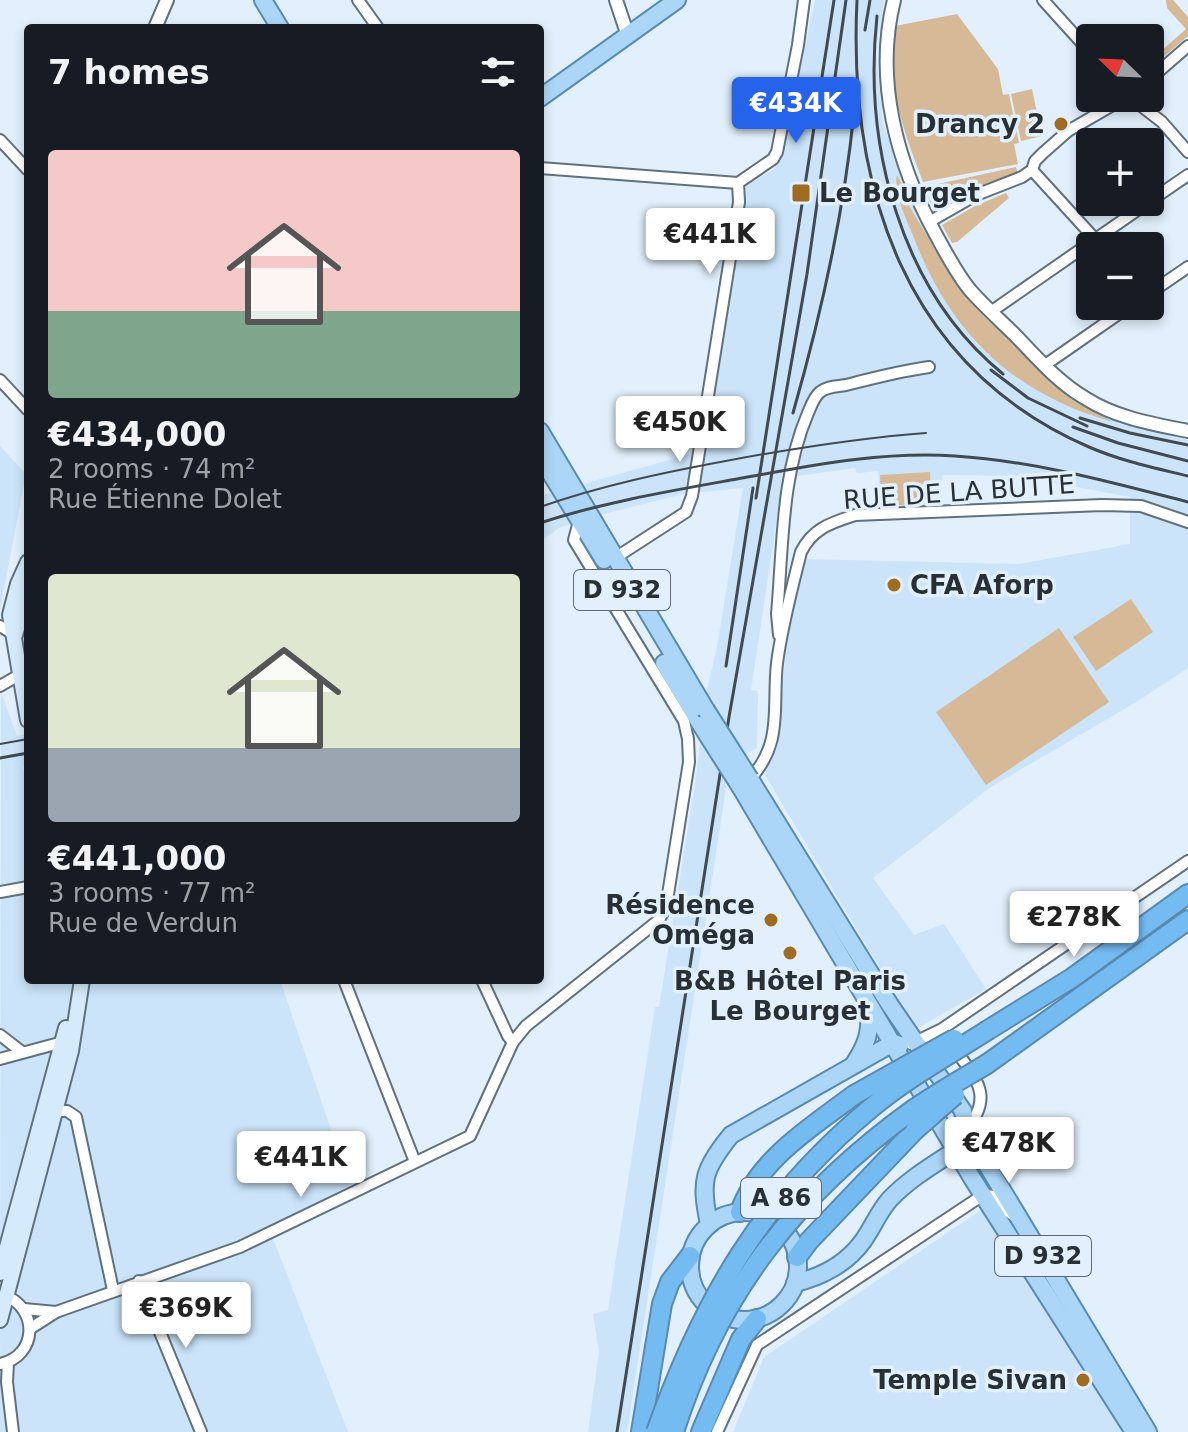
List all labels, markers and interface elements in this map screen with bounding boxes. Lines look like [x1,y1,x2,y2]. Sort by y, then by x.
north arrow [1076,24,1164,112]
map controls [1076,24,1164,320]
icon: filters [476,50,520,94]
text: 7 homes [48,52,210,92]
pin: €434K [740,77,852,145]
text: €434K [750,88,842,118]
place label: Drancy 2 [915,109,1045,139]
marker: Drancy 2 [1052,115,1070,133]
button: + [1076,128,1164,216]
place label: Le Bourget [819,178,980,208]
marker: Le Bourget [790,182,812,204]
icon: home [212,202,356,346]
pin: €441K [654,208,766,276]
text: €441K [664,219,756,249]
button: − [1076,232,1164,320]
pin: €450K [624,396,736,464]
text: €450K [634,407,726,437]
text: €434,000 [48,414,227,454]
text: 2 rooms · 74 m² [48,454,256,484]
street label: RUE DE LA BUTTE [842,469,1076,515]
text: Rue Étienne Dolet [48,484,282,514]
road number: D 932 [574,570,670,610]
place label: CFA Aforp [910,570,1054,600]
marker: CFA Aforp [885,576,903,594]
icon: home [212,626,356,770]
text: €441,000 [48,838,227,878]
text: 3 rooms · 77 m² [48,878,256,908]
place label: Résidence Oméga [605,890,755,950]
pin: €278K [1018,891,1130,959]
text: €278K [1028,902,1120,932]
text: Rue de Verdun [48,908,238,938]
marker: Résidence Oméga [762,911,780,929]
marker: B&B Hôtel Paris Le Bourget [781,944,799,962]
place label: B&B Hôtel Paris Le Bourget [674,966,906,1026]
pin: €478K [953,1117,1065,1185]
text: €478K [963,1128,1055,1158]
pin: €441K [245,1131,357,1199]
text: €441K [255,1142,347,1172]
road number: A 86 [741,1178,821,1218]
road number: D 932 [995,1236,1091,1276]
pin: €369K [130,1282,242,1350]
text: €369K [140,1293,232,1323]
place label: Temple Sivan [873,1365,1067,1395]
marker: Temple Sivan [1074,1371,1092,1389]

